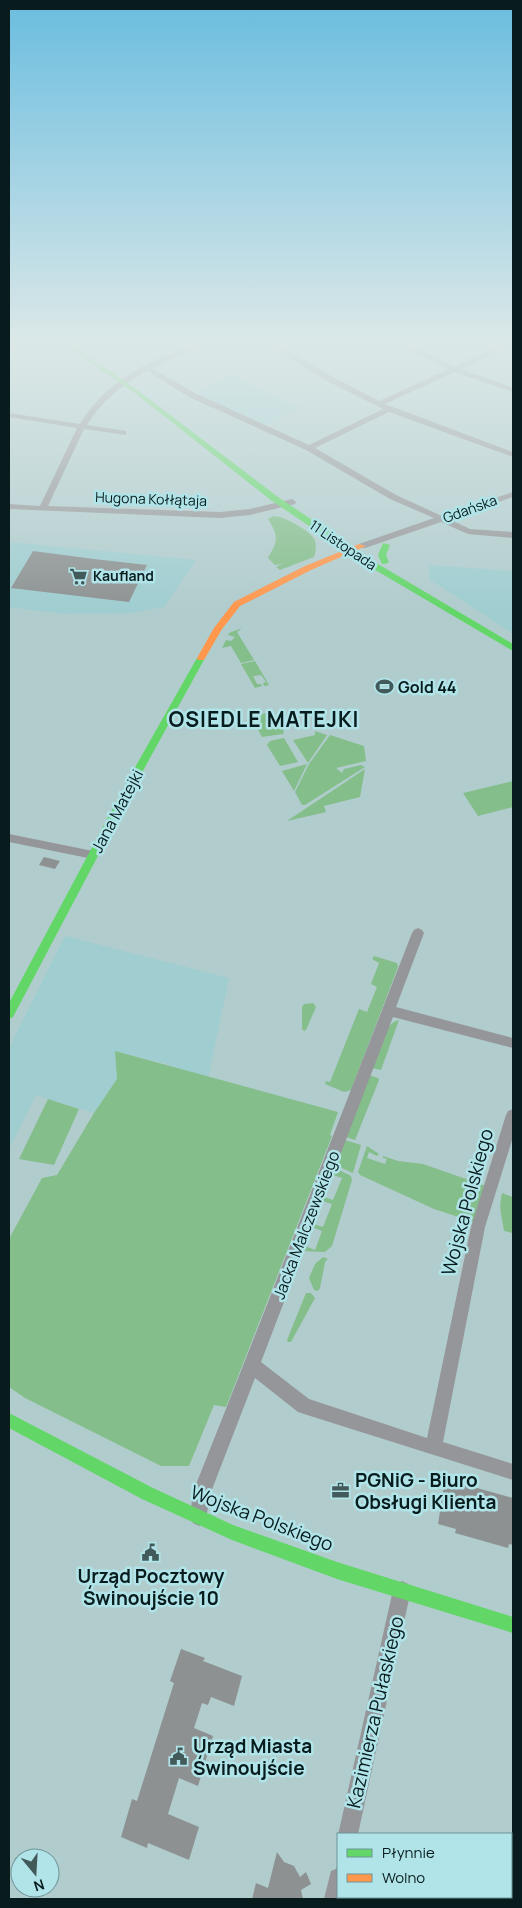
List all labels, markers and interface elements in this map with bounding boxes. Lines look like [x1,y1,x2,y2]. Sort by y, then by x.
street label: Hugona Kołłątaja [95,487,207,510]
street label: Gdańska [440,490,500,527]
street label: 11 Listopada [306,515,381,574]
supermarket icon: Kaufland [69,566,89,586]
place label: Kaufland [93,566,154,585]
place label: Gold 44 [398,676,456,698]
sports icon: Gold 44 [374,677,394,697]
district label: OSIEDLE MATEJKI [169,705,359,733]
street label: Jana Matejki [86,766,148,856]
street label: Wojska Polskiego [435,1126,499,1278]
street label: Jacka Malczewskiego [268,1148,344,1302]
place label: PGNiG - Biuro Obsługi Klienta [355,1467,496,1515]
street label: Wojska Polskiego [187,1479,337,1557]
office icon: PGNiG - Biuro Obsługi Klienta [331,1481,351,1501]
public building icon: Urząd Pocztowy Świnoujście 10 [141,1543,161,1563]
place label: Urząd Pocztowy Świnoujście 10 [78,1563,225,1611]
street label: Kazimierza Pułaskiego [340,1613,410,1811]
place label: Urząd Miasta Świnoujście [193,1733,312,1781]
public building icon: Urząd Miasta Świnoujście [169,1747,189,1767]
legend [337,1833,512,1898]
text: Płynnie [382,1842,435,1863]
north arrow [10,1848,60,1898]
text: Wolno [382,1867,425,1888]
text: N [31,1875,47,1896]

